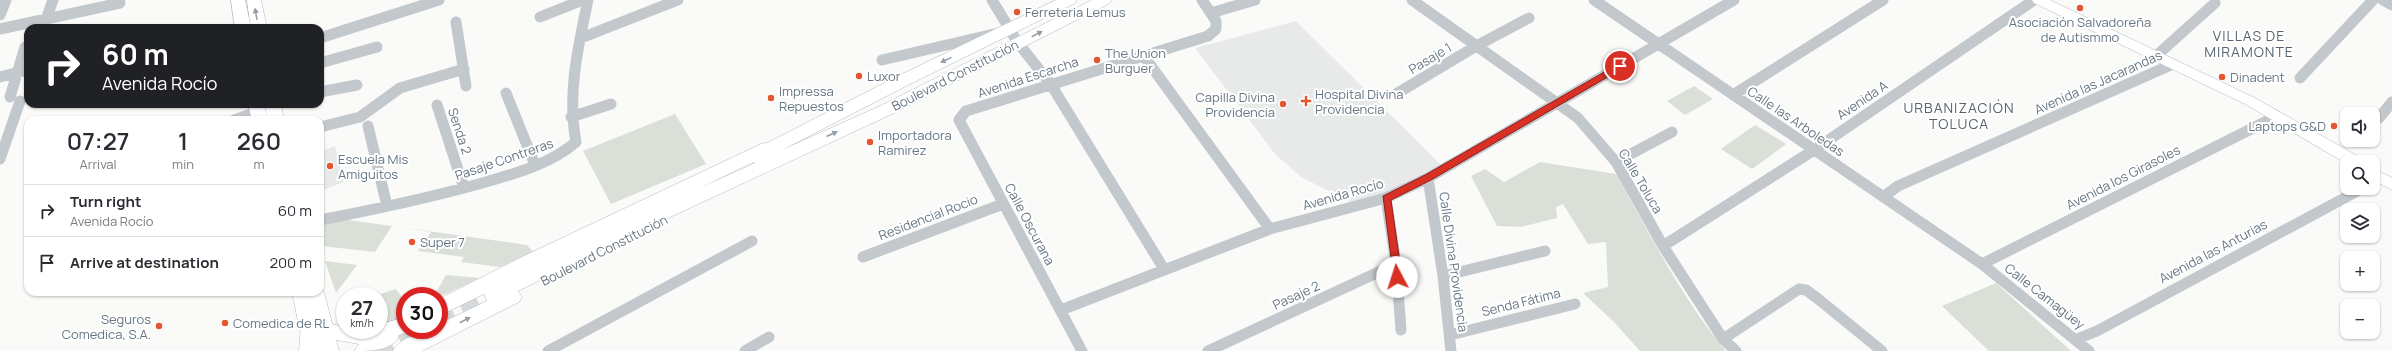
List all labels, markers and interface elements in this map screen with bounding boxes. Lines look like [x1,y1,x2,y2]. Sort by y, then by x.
place label: Ferreteria Lemus [1025,3,1126,21]
marker: Asociación Salvadoreña de Autismmo [2075,3,2085,13]
marker: Ferreteria Lemus [1012,7,1022,17]
one-way arrow [253,8,259,20]
place label: Asociación Salvadoreña de Autismmo [2009,13,2151,46]
district label: VILLAS DE MIRAMONTE [2204,26,2294,61]
one-way arrow [1031,31,1042,37]
text: 60 m [102,35,169,73]
street label: Boulevard Constitución [888,35,1022,115]
street label: Pasaje 1 [1405,38,1455,78]
icon: right [36,40,88,92]
place label: The Union Burguer [1105,44,1166,77]
street label: Avenida las Jacarandas [2031,46,2165,118]
pin [1603,49,1637,83]
street label: Avenida Escarcha [975,52,1081,102]
marker: The Union Burguer [1092,55,1102,65]
icon: arrive [1609,55,1631,77]
one-way arrow [940,56,951,63]
place label: Luxor [867,67,901,85]
place label: Dinadent [2230,68,2285,86]
text: Avenida Rocío [102,71,217,95]
marker: Luxor [854,71,864,81]
marker: Dinadent [2217,72,2227,82]
street label: Avenida A [1833,76,1891,124]
place label: Impressa Repuestos [779,82,844,115]
street label: Calle las Arboledas [1744,82,1848,160]
place label: Hospital Divina Providencia [1315,85,1404,118]
place label: Capilla Divina Providencia [1196,88,1275,121]
marker: Impressa Repuestos [766,93,776,103]
marker: Hospital Divina Providencia [1300,95,1312,107]
district label: URBANIZACIÓN TOLUCA [1903,98,2015,133]
marker: Capilla Divina Providencia [1278,99,1288,109]
street label: Senda 2 [444,105,476,157]
map controls [2340,107,2380,339]
button: sound [2340,107,2380,147]
place label: Laptops G&D [2248,117,2326,135]
marker: Laptops G&D [2329,121,2339,131]
text: 07:27 [67,124,129,157]
text: 1 [178,124,188,157]
text: 260 [237,124,281,157]
place label: Importadora Ramirez [878,126,952,159]
one-way arrow [826,131,837,137]
street label: Pasaje Contreras [452,134,556,184]
marker: Importadora Ramirez [865,137,875,147]
street label: Avenida los Girasoles [2063,140,2183,214]
street label: Calle Toluca [1615,145,1667,217]
place label: Escuela Mis Amiguitos [338,150,409,183]
text: Arrival [79,155,117,173]
text: min [172,155,194,173]
text: m [253,155,264,173]
button: search [2340,155,2380,195]
marker: Escuela Mis Amiguitos [325,161,335,171]
street label: Avenida Rocío [1300,174,1386,214]
street label: Calle Oscurana [1001,180,1059,268]
street label: Residencial Rocio [876,190,980,244]
text: Turn right [70,191,141,212]
street label: Calle Divina Providencia [1435,191,1473,333]
icon: right [36,200,58,222]
text: 60 m [278,200,312,221]
button: layers [2340,203,2380,243]
street label: Boulevard Constitución [537,210,671,290]
text: Avenida Rocío [70,212,153,230]
street label: Avenida las Anturias [2156,215,2270,287]
place label: Super 7 [420,233,465,251]
marker: Super 7 [407,237,417,247]
button: + [2340,251,2380,291]
icon: arrive [36,252,58,274]
text: Arrive at destination [70,252,219,273]
text: 200 m [269,252,312,273]
position arrow [1376,256,1418,298]
street label: Calle Camagüey [2001,259,2089,333]
street label: Pasaje 2 [1270,276,1322,314]
street label: Senda Fátima [1480,284,1562,320]
speed limit sign: 30 [396,287,448,339]
text: 27 [351,294,373,321]
button: − [2340,299,2380,339]
place label: Seguros Comedica, S.A. [62,310,151,343]
place label: Comedica de RL [233,314,329,332]
text: km/h [350,316,374,330]
one-way arrow [459,317,470,323]
marker: Comedica de RL [220,318,230,328]
marker: Seguros Comedica, S.A. [154,321,164,331]

